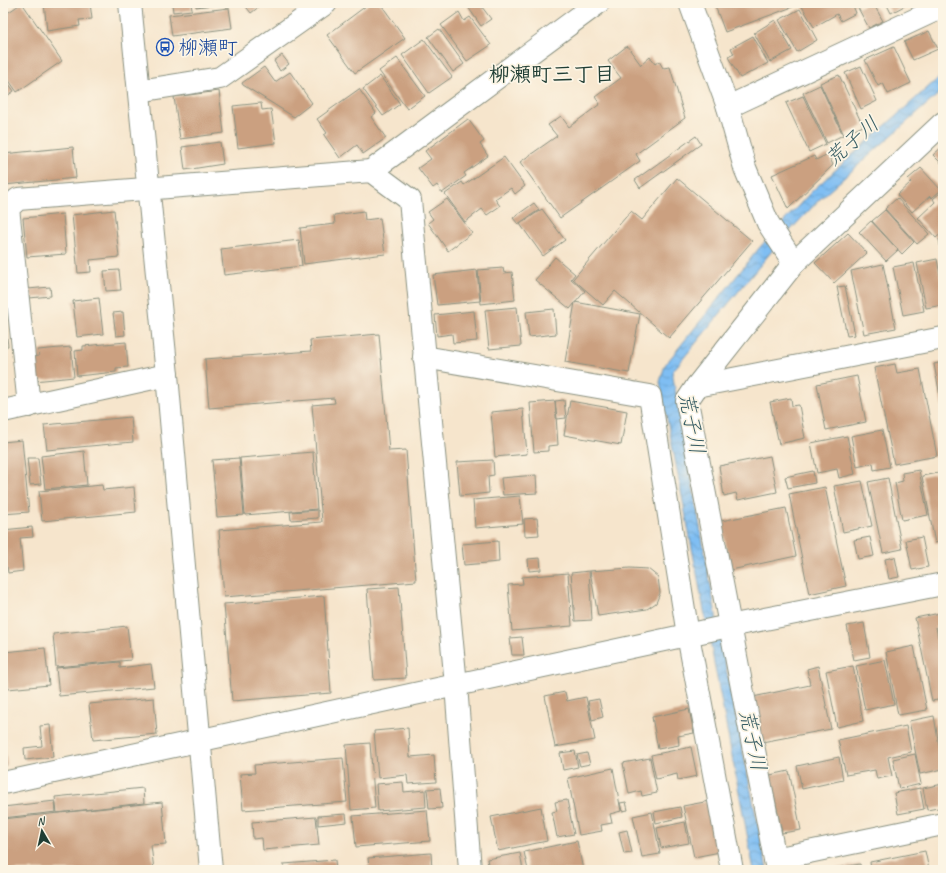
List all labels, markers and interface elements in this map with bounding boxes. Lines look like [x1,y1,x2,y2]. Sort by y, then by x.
place label: 柳瀬町 [178,35,238,60]
bus stop icon: 柳瀬町 [155,37,175,57]
district label: 柳瀬町三丁目 [489,61,615,87]
water label: 荒子川 [820,111,884,171]
water label: 荒子川 [673,390,711,456]
water label: 荒子川 [734,706,772,774]
north arrow [22,811,62,851]
text: N [36,813,47,829]

